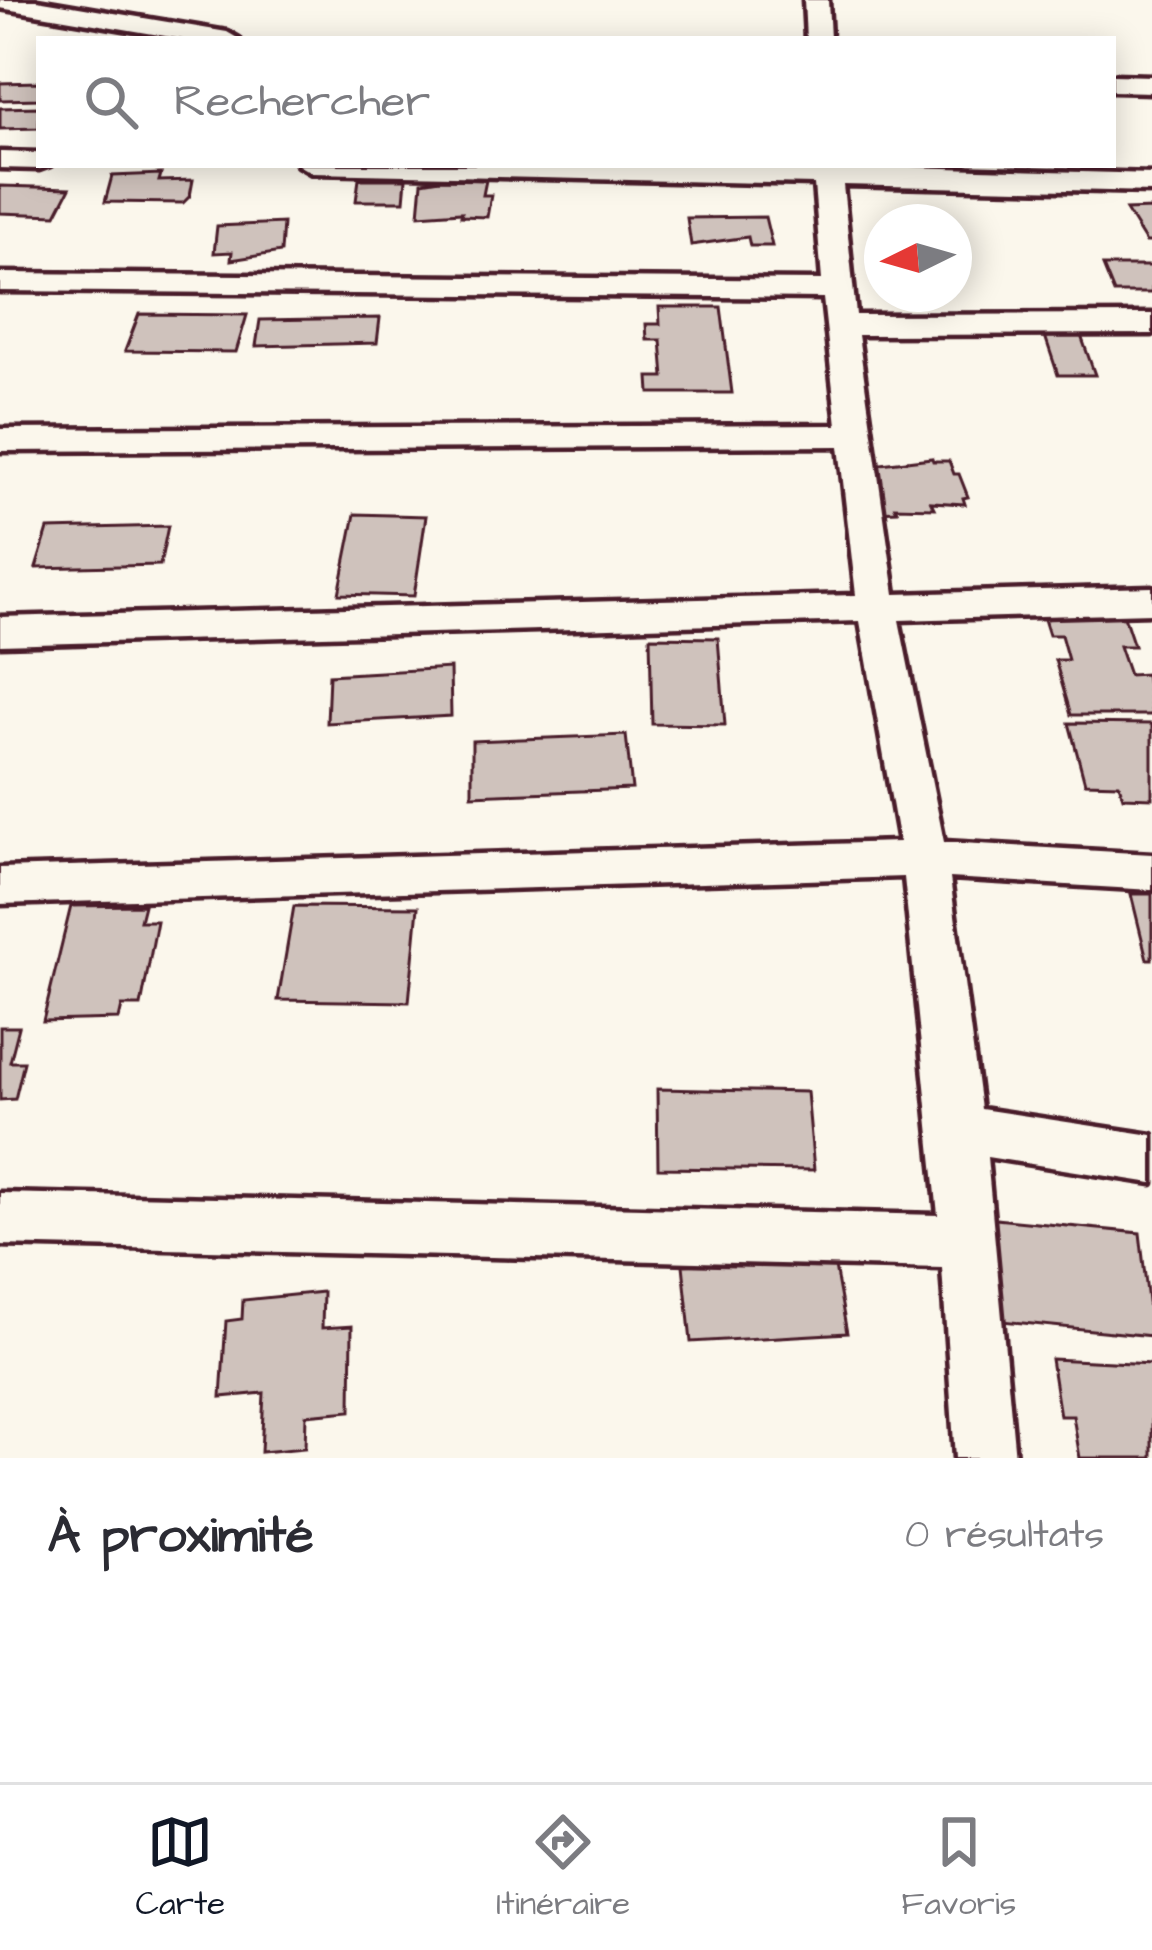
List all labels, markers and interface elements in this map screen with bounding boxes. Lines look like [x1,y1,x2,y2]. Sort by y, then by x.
search box [36,36,1116,168]
icon: search [78,69,144,135]
text: Rechercher [174,71,430,133]
north arrow [864,204,972,312]
text: À proximité [48,1501,314,1572]
text: 0 résultats [905,1509,1104,1563]
tab: Carte [136,1809,225,1927]
tab: Itinéraire [496,1809,630,1927]
tab: Favoris [901,1809,1016,1927]

